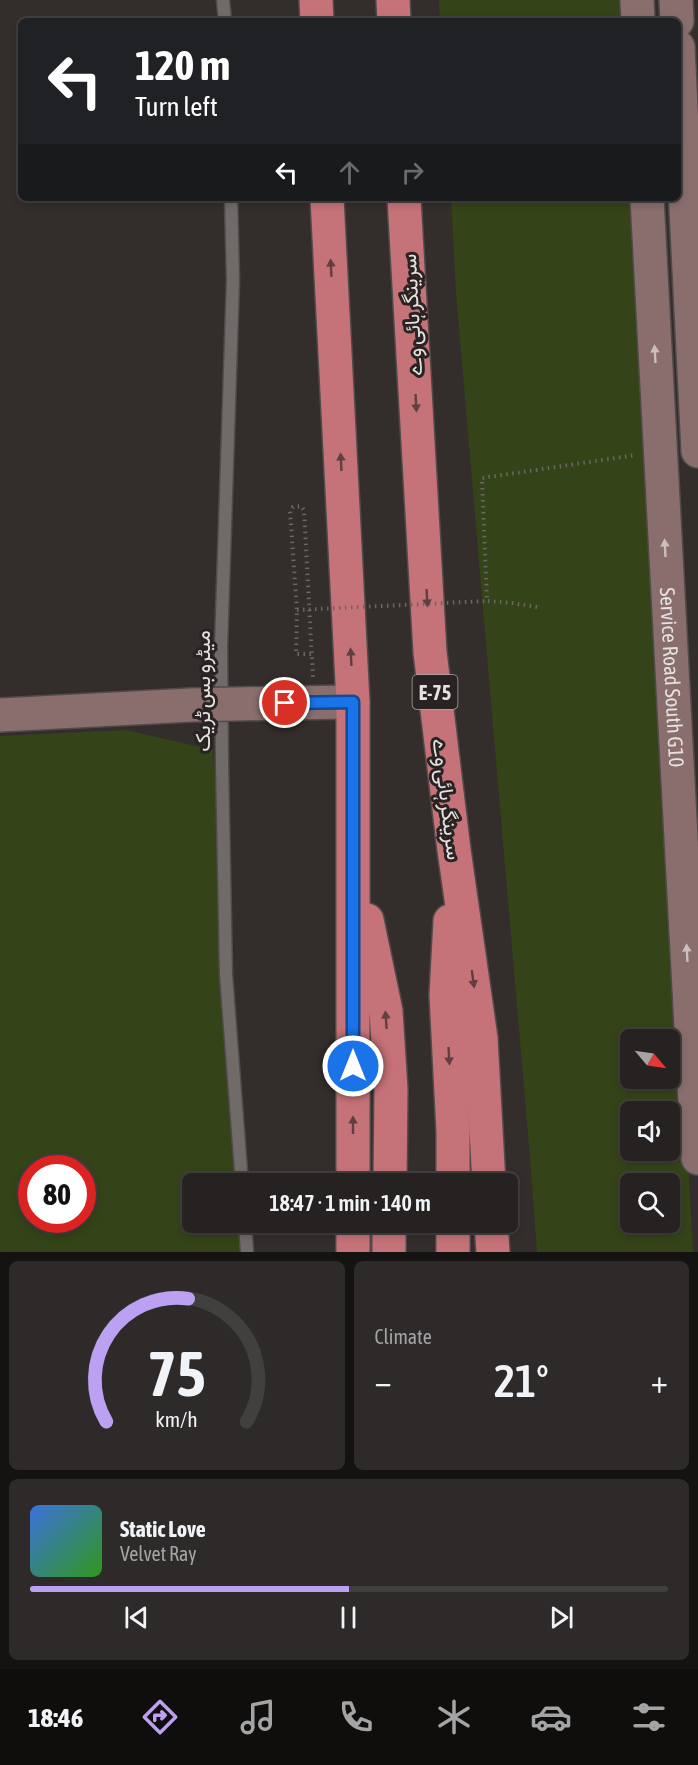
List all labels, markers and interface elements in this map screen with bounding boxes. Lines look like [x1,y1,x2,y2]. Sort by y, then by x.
text: 120 m [135,41,230,89]
icon: left [36,42,114,120]
text: Turn left [135,91,218,122]
icon: left [270,156,303,189]
icon: ahead [333,156,366,189]
icon: right [396,156,429,189]
street label: سرینگر ہائی وے [396,253,428,377]
one-way arrow [326,258,335,277]
one-way arrow [651,344,660,363]
one-way arrow [411,394,420,413]
one-way arrow [337,453,346,472]
one-way arrow [661,539,670,558]
street label: Service Road South G10 [656,587,689,768]
one-way arrow [422,588,432,607]
street label: میٹرو بس ٹریک [190,630,216,752]
one-way arrow [346,648,355,667]
road number: E-75 [412,675,458,709]
pin [259,677,310,728]
icon: arrive [268,686,301,719]
street label: سرینگر ہائی وے [427,737,467,861]
one-way arrow [682,943,692,962]
one-way arrow [468,970,477,989]
one-way arrow [381,1011,391,1030]
north arrow [620,1029,680,1089]
map controls [620,1029,680,1233]
position arrow [321,1034,385,1098]
one-way arrow [444,1046,453,1065]
button: sound [620,1101,680,1161]
one-way arrow [348,1116,358,1135]
speed limit sign: 80 [18,1155,96,1233]
button: search [620,1173,680,1233]
text: 18:47 · 1 min · 140 m [269,1190,431,1216]
text: Climate [375,1325,432,1348]
text: 75 [147,1338,206,1409]
text: 21° [494,1355,549,1407]
text: − [375,1362,392,1400]
text: + [651,1362,668,1400]
text: km/h [155,1408,198,1433]
text: Static Love [120,1516,206,1542]
text: Velvet Ray [120,1542,197,1565]
icon: previous [120,1601,153,1634]
icon: pause [332,1601,365,1634]
icon: next [545,1601,578,1634]
icon: directions [139,1696,181,1738]
icon: music [237,1696,279,1738]
icon: phone [335,1696,377,1738]
icon: climate [433,1696,475,1738]
icon: car [530,1696,572,1738]
icon: filters [628,1696,670,1738]
text: 18:46 [28,1702,83,1733]

